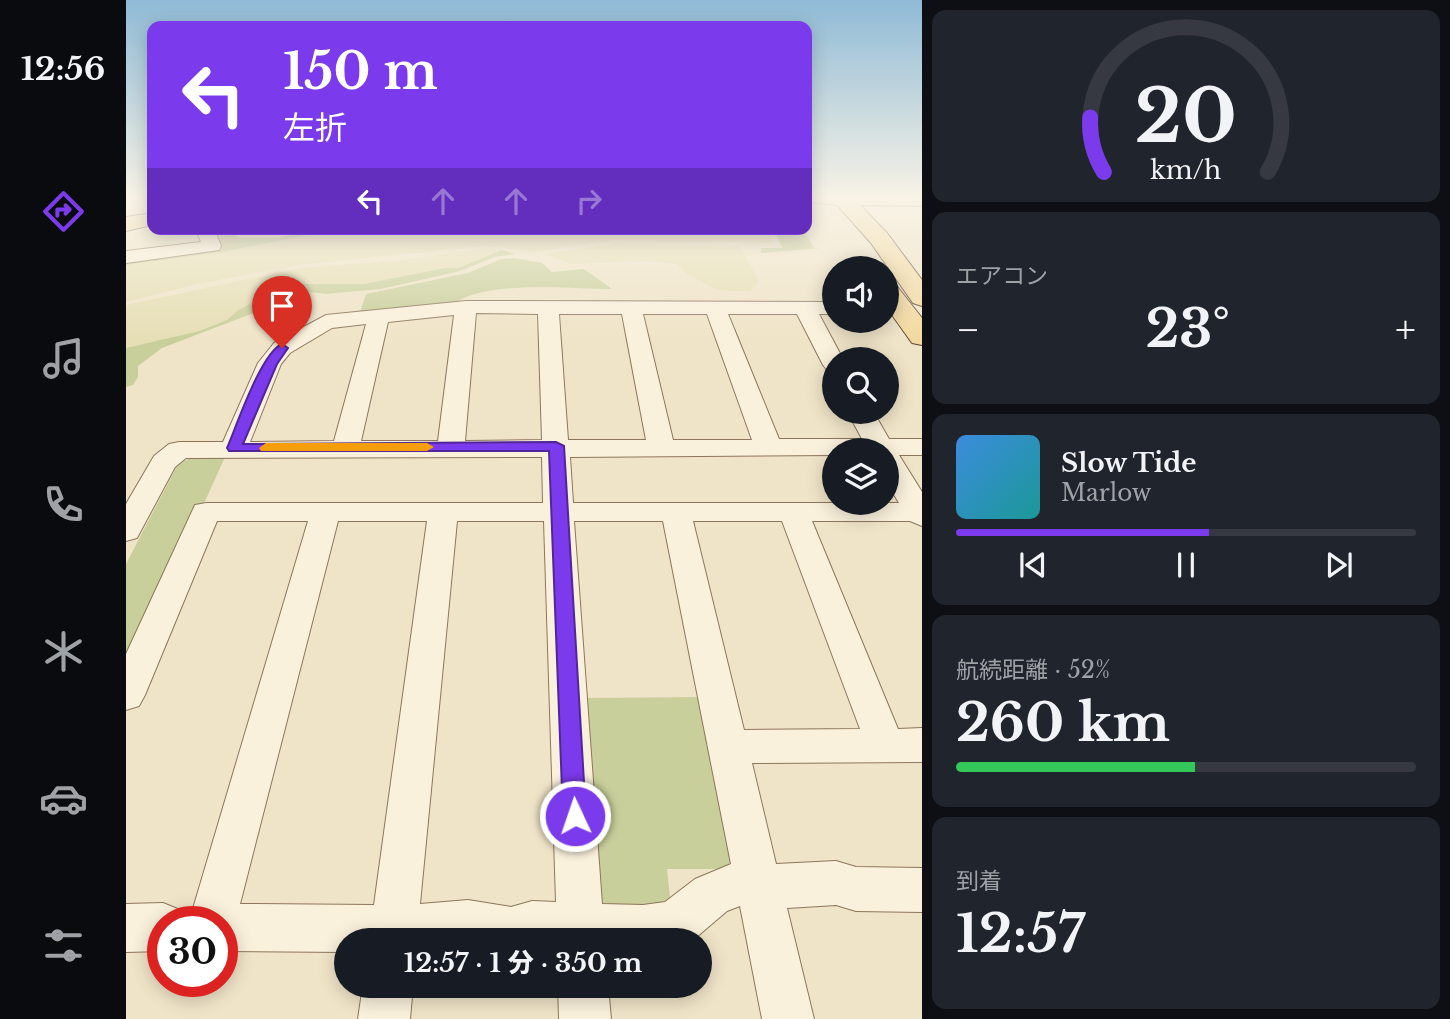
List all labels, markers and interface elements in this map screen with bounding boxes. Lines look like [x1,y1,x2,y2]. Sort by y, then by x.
text: 150 m [283,41,438,102]
text: 12:56 [21,49,105,89]
icon: left [168,49,259,140]
text: 20 [1135,71,1237,162]
text: 左折 [283,108,347,148]
text: km/h [1151,155,1221,186]
icon: left [351,182,389,220]
icon: ahead [424,182,462,220]
icon: ahead [497,182,535,220]
icon: right [570,182,608,220]
icon: directions [39,187,88,236]
map controls [822,256,899,515]
button: sound [822,256,899,333]
text: エアコン [956,262,1048,290]
pin [252,276,312,348]
icon: arrive [263,287,301,325]
text: 23° [1145,297,1230,361]
text: − [956,306,980,353]
text: + [1395,306,1416,353]
icon: music [39,334,88,383]
button: search [822,347,899,424]
button: layers [822,438,899,515]
text: Slow Tide [1061,447,1197,479]
text: Marlow [1061,479,1151,507]
icon: phone [39,480,88,529]
icon: previous [1014,546,1052,584]
icon: pause [1167,546,1205,584]
icon: next [1320,546,1358,584]
icon: climate [39,627,88,676]
text: 航続距離 · 52% [956,656,1110,684]
text: 260 km [956,691,1170,755]
icon: car [39,774,88,823]
position arrow [538,779,612,853]
text: 到着 [956,867,1002,895]
text: 12:57 [956,902,1085,966]
speed limit sign: 30 [147,906,238,997]
icon: filters [39,921,88,970]
text: 12:57 · 1 分 · 350 m [404,947,642,979]

